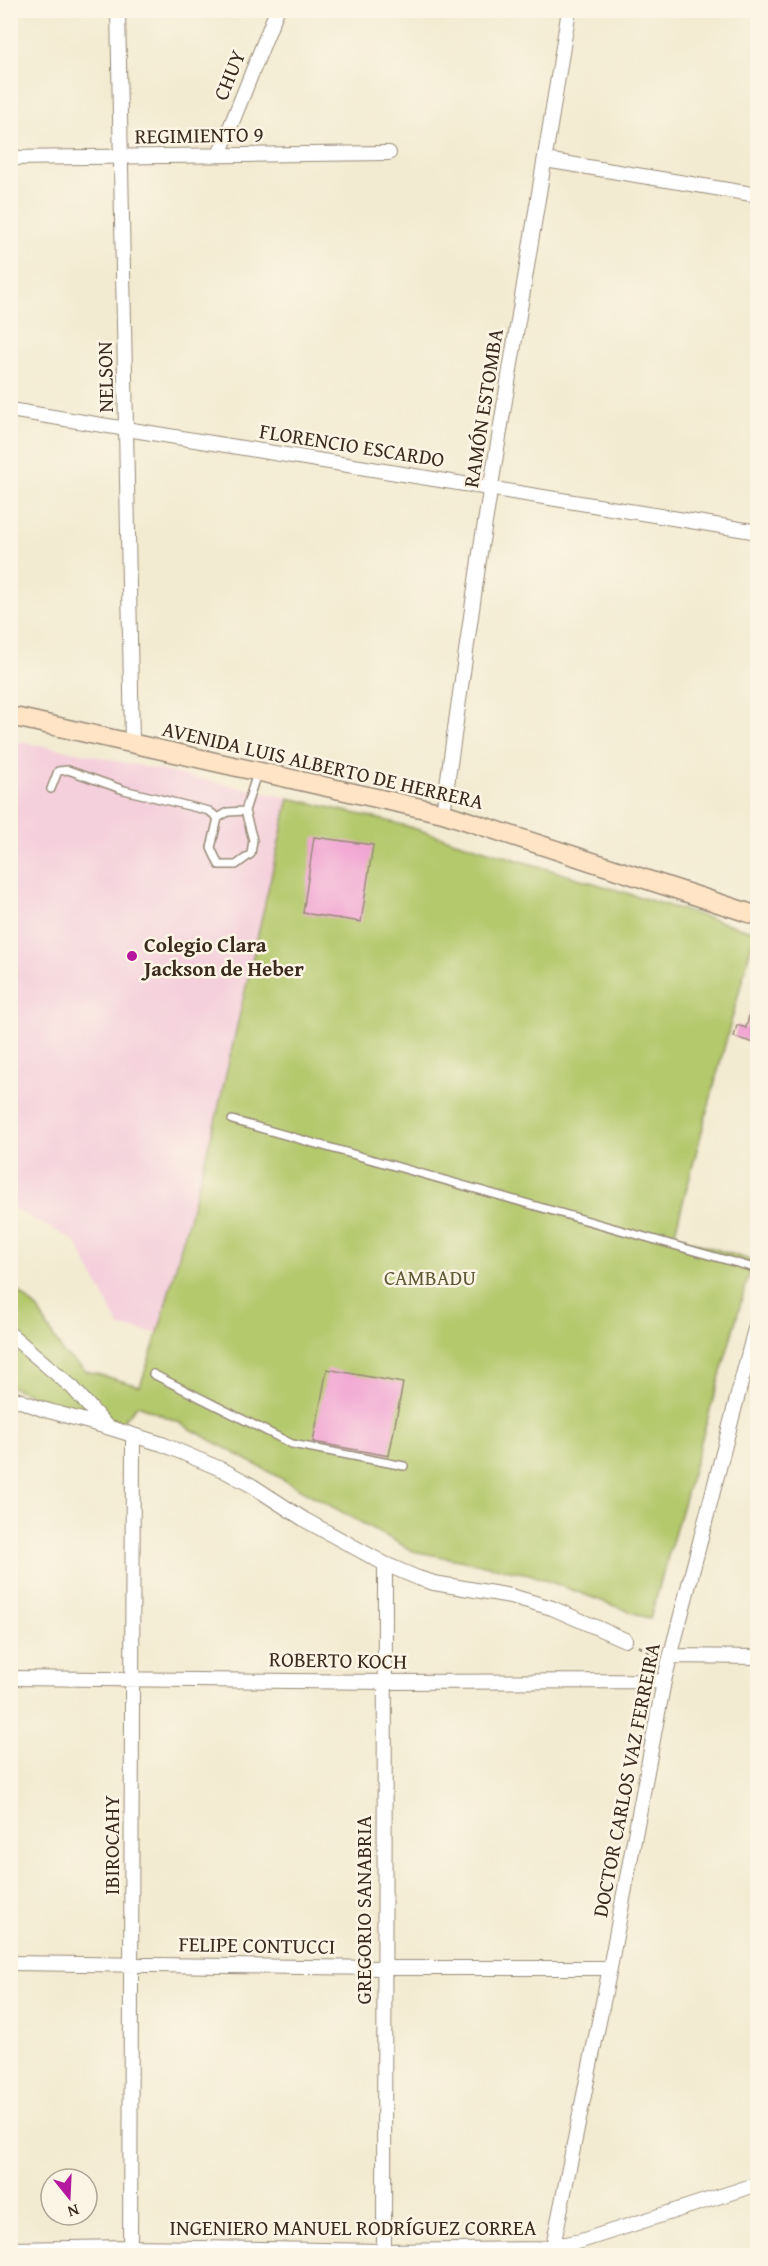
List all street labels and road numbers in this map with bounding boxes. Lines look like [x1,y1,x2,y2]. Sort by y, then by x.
street label: CHUY [205,45,253,105]
street label: REGIMIENTO 9 [134,118,264,152]
street label: RAMÓN ESTOMBA [455,326,511,490]
street label: NELSON [89,341,121,413]
street label: FLORENCIO ESCARDO [257,415,447,475]
street label: AVENIDA LUIS ALBERTO DE HERRERA [159,713,487,817]
street label: DOCTOR CARLOS VAZ FERREIRA [584,1640,668,1920]
street label: ROBERTO KOCH [269,1643,407,1677]
street label: IBIROCAHY [96,1795,127,1895]
street label: GREGORIO SANABRIA [348,1815,379,2004]
street label: FELIPE CONTUCCI [178,1928,336,1962]
street label: INGENIERO MANUEL RODRÍGUEZ CORREA [170,2212,537,2243]

